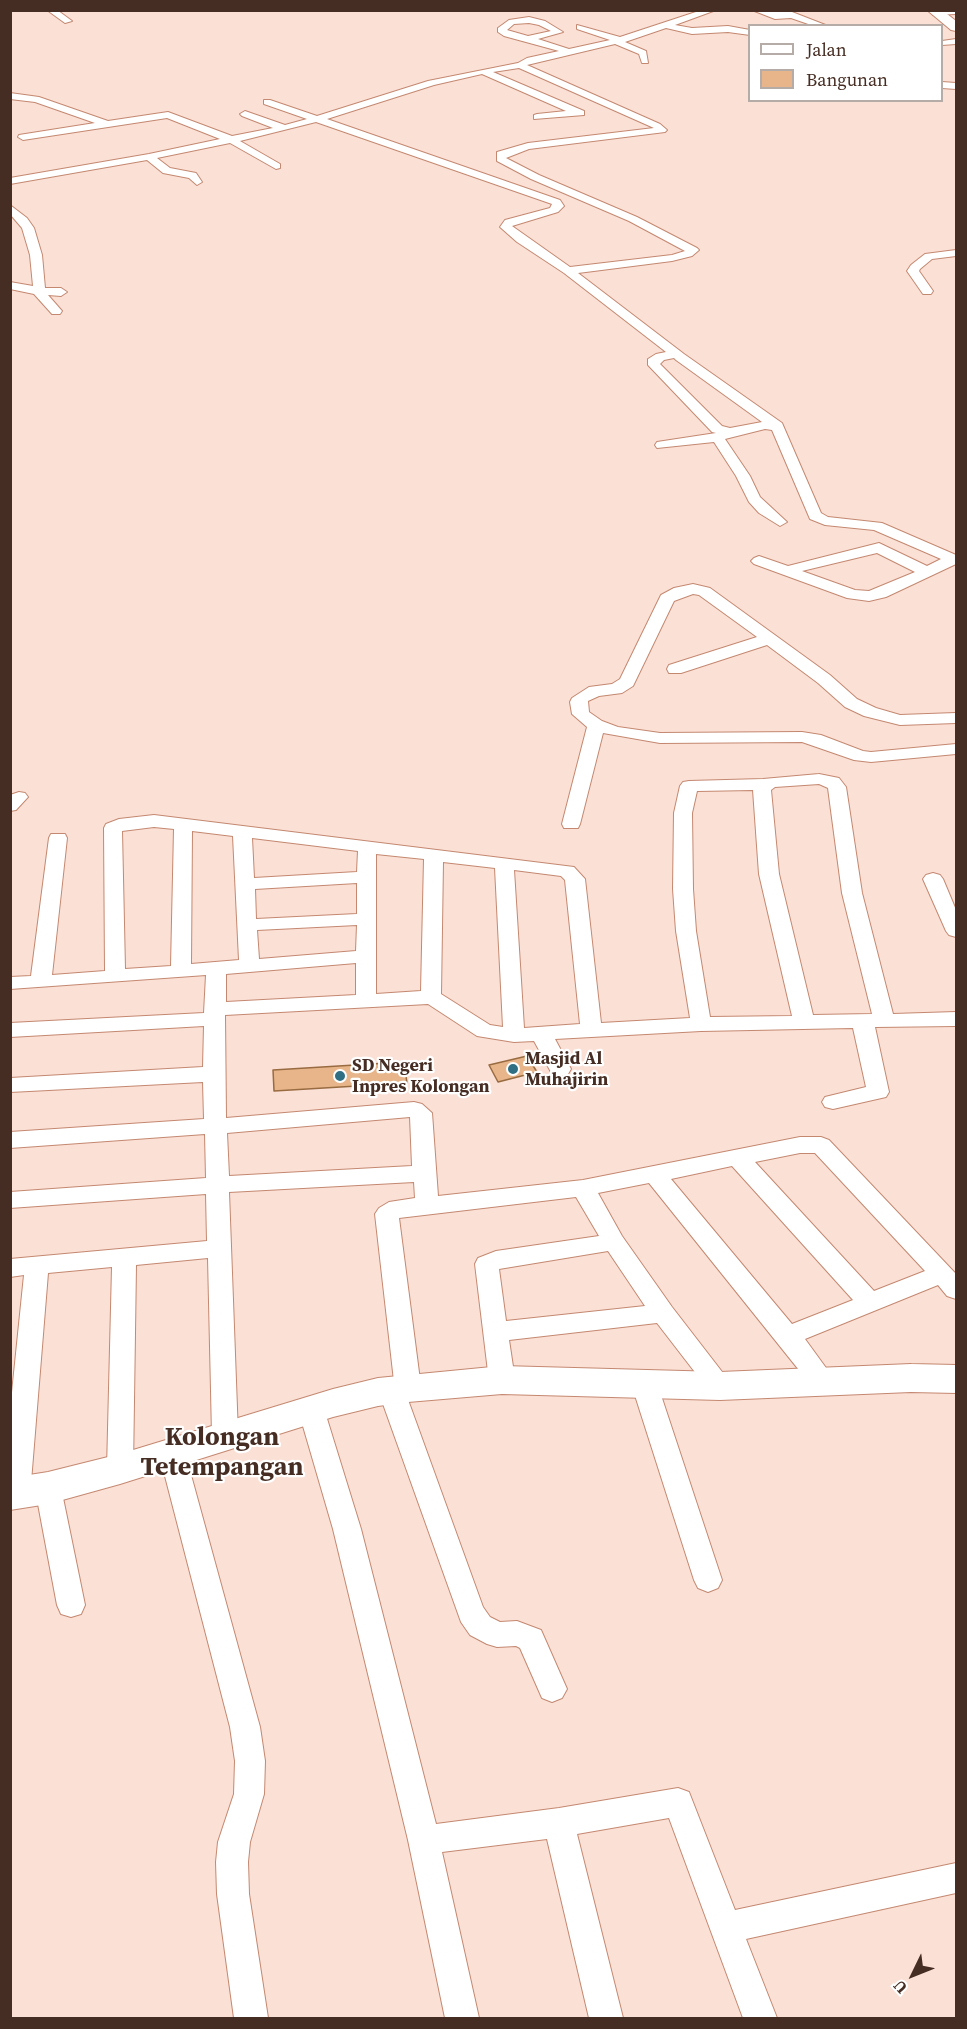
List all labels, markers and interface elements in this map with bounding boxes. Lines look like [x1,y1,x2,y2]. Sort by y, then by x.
legend [748,24,943,102]
text: Jalan [806,37,847,62]
text: Bangunan [806,67,888,92]
place label: Masjid Al Muhajirin [525,1048,608,1090]
place label: SD Negeri Inpres Kolongan [352,1055,490,1098]
marker: Masjid Al Muhajirin [506,1062,520,1076]
marker: SD Negeri Inpres Kolongan [333,1069,347,1083]
district label: Kolongan Tetempangan [141,1422,303,1484]
north arrow [883,1945,943,2005]
text: U [888,1976,912,1999]

